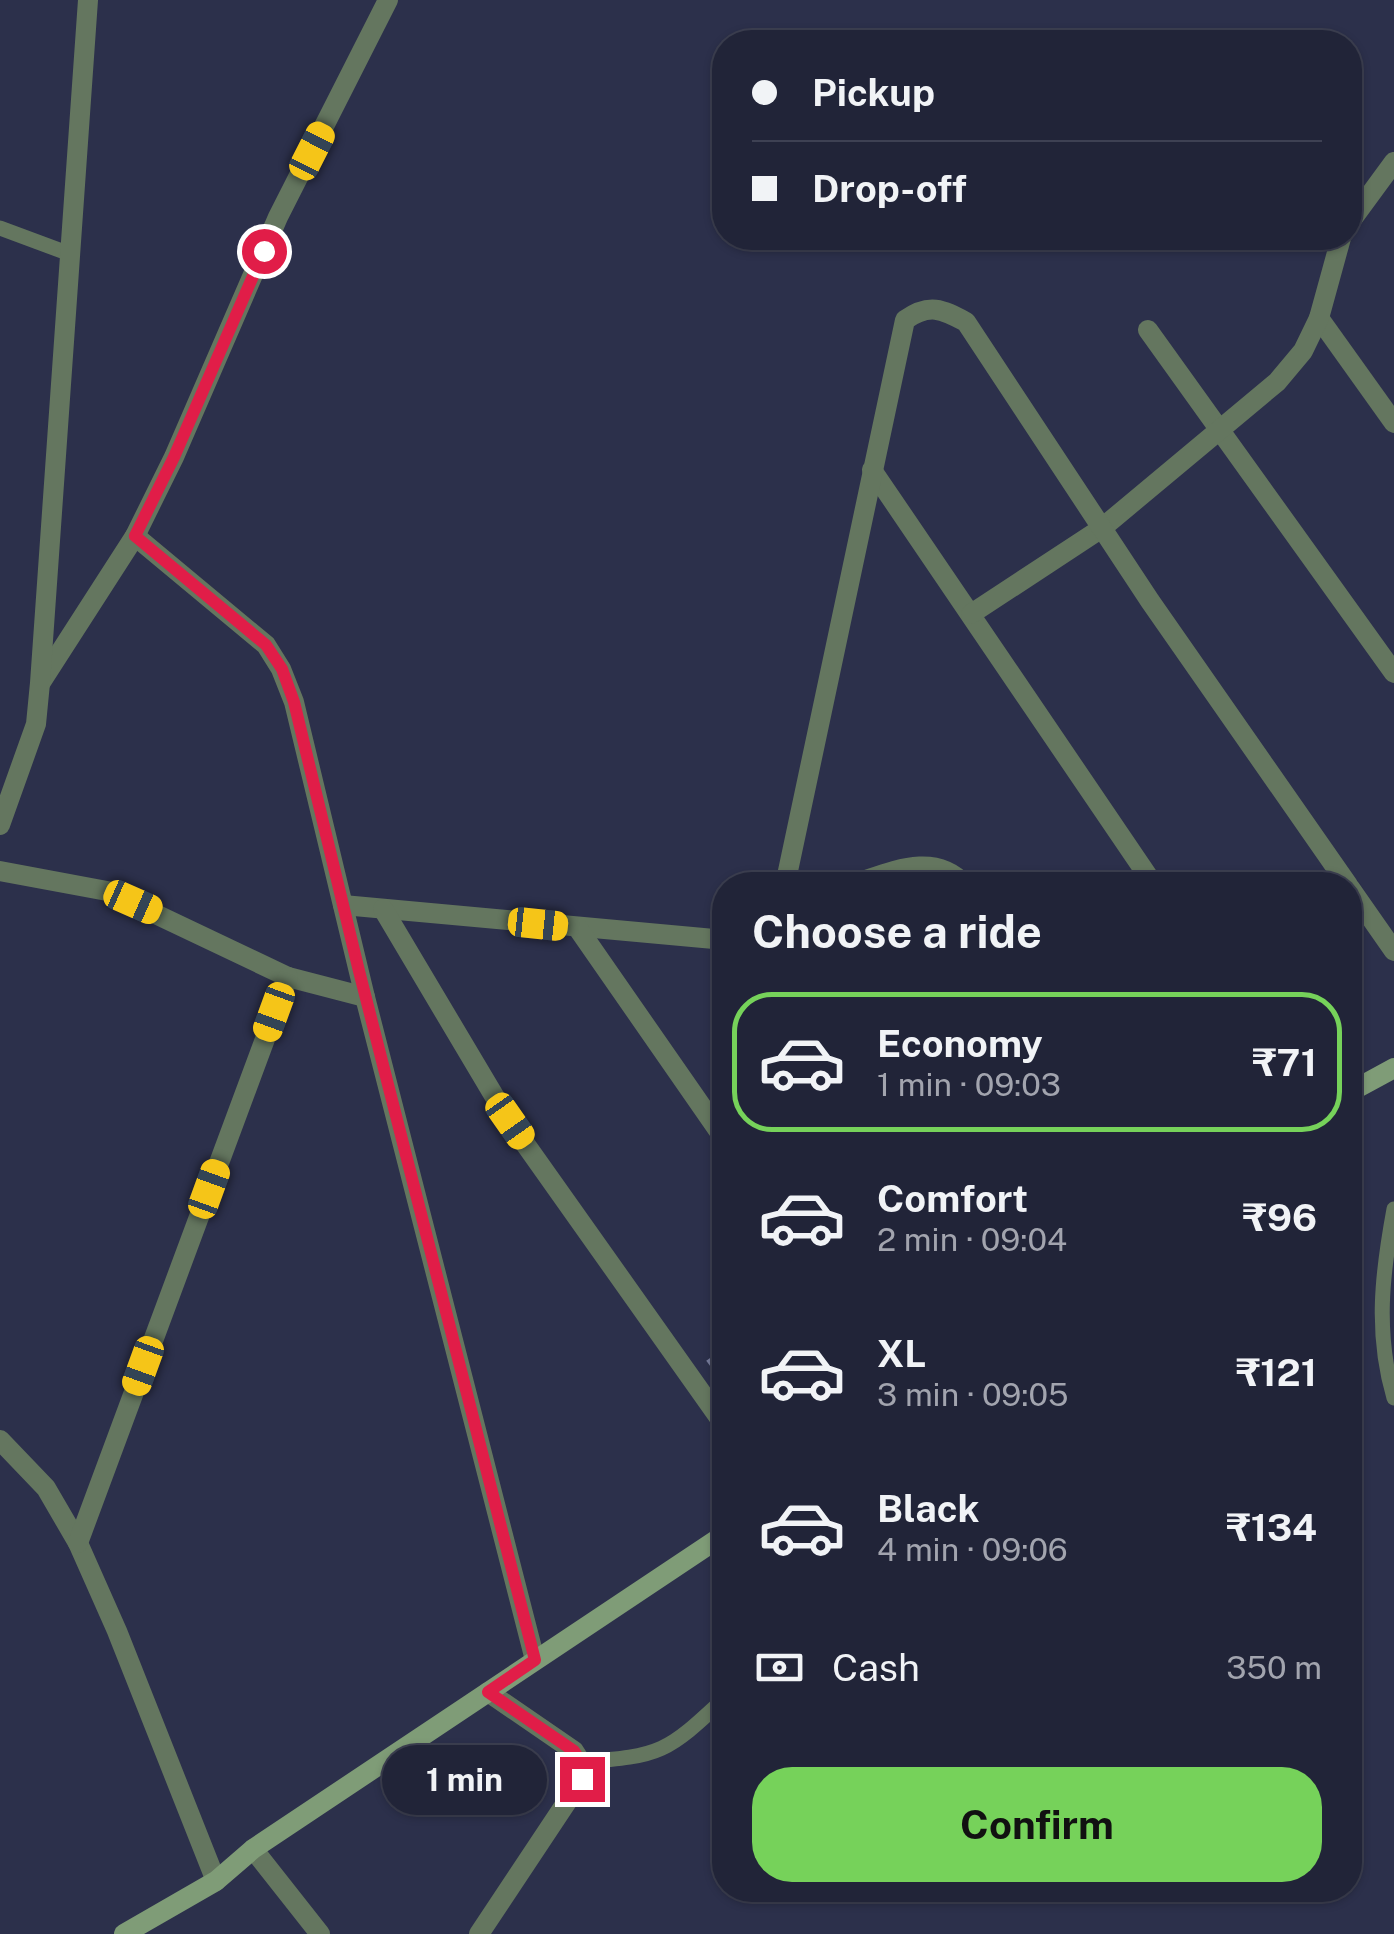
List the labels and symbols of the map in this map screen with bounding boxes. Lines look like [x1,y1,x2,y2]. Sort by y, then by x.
car [285,117,339,185]
route start [242,229,287,274]
car [99,876,167,928]
car [507,906,569,942]
car [250,979,298,1045]
car [481,1088,539,1154]
car [185,1156,233,1222]
car [119,1333,167,1399]
callout: 1 min [382,1744,547,1814]
route end [560,1757,605,1802]

